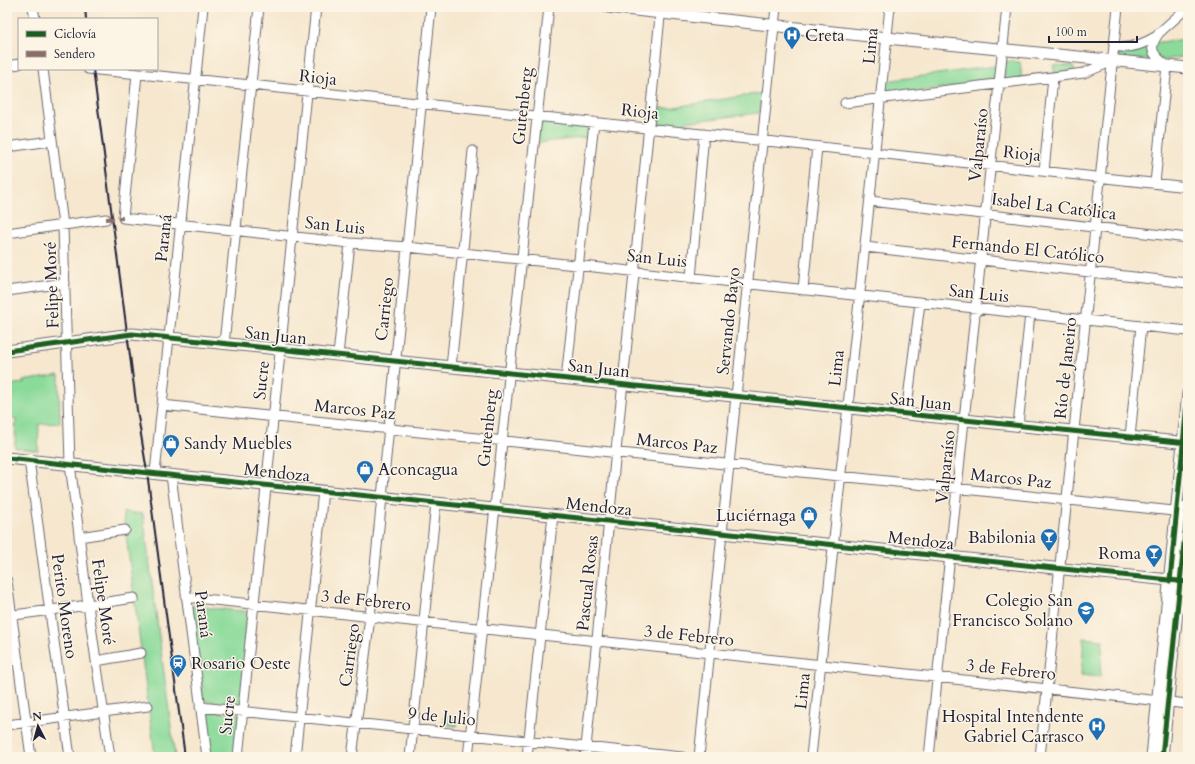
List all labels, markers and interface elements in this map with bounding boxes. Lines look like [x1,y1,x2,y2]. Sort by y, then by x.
legend [18,18,158,70]
scale bar [1049,18,1137,44]
place label: Creta [805,24,845,47]
text: 100 m [1055,24,1088,40]
hospital icon: Creta [782,25,802,50]
text: Ciclovía [54,26,97,42]
street label: Lima [857,26,884,65]
text: Sendero [54,46,95,62]
street label: Rioja [298,64,339,91]
street label: Gutenberg [507,66,538,146]
street label: Rioja [620,98,661,125]
street label: Valparaíso [963,107,994,183]
street label: Rioja [1002,140,1043,167]
street label: Isabel La Católica [990,187,1118,226]
street label: San Luis [304,211,366,240]
street label: Paraná [150,212,178,263]
street label: Fernando El Católico [950,230,1105,269]
street label: Felipe Moré [38,241,65,329]
street label: San Luis [626,244,688,273]
street label: Servando Bayo [711,266,746,376]
street label: Carriego [370,276,399,342]
street label: San Luis [948,279,1010,308]
street label: Río de Janeiro [1049,316,1082,420]
street label: San Juan [244,321,308,350]
street label: Lima [823,348,850,388]
street label: San Juan [567,354,631,383]
street label: Sucre [248,359,275,401]
street label: San Juan [889,387,953,416]
street label: Gutenberg [472,388,503,468]
street label: Marcos Paz [313,394,397,425]
street label: Marcos Paz [635,428,719,459]
street label: Valparaíso [930,429,961,505]
place label: Sandy Muebles [184,432,292,455]
shop icon: Sandy Muebles [161,433,181,458]
street label: Mendoza [243,458,312,487]
place label: Aconcagua [378,458,459,481]
shop icon: Aconcagua [355,459,375,484]
street label: Marcos Paz [969,463,1053,494]
street label: Mendoza [565,492,634,521]
place label: Luciérnaga [716,504,797,527]
shop icon: Luciérnaga [799,505,819,530]
street label: Mendoza [887,526,956,555]
place label: Babilonia [968,526,1037,549]
bar icon: Babilonia [1039,527,1059,552]
street label: Pascual Rosas [571,534,604,632]
place label: Roma [1098,542,1142,565]
bar icon: Roma [1144,543,1164,568]
street label: Perito Moreno [46,552,83,660]
street label: Felipe Moré [86,557,121,647]
street label: 3 de Febrero [320,584,412,617]
street label: Paraná [189,589,218,640]
place label: Colegio San Francisco Solano [952,589,1073,632]
school or university icon: Colegio San Francisco Solano [1076,600,1096,625]
street label: 3 de Febrero [643,619,735,652]
street label: Carriego [334,622,365,688]
place label: Rosario Oeste [191,652,291,675]
station icon: Rosario Oeste [168,653,188,678]
street label: 3 de Febrero [965,653,1057,686]
street label: Lima [789,671,816,711]
street label: Sucre [214,694,241,736]
street label: 9 de Julio [407,702,477,731]
place label: Hospital Intendente Gabriel Carrasco [942,705,1084,748]
north arrow [18,706,58,746]
text: N [31,709,43,725]
hospital icon: Hospital Intendente Gabriel Carrasco [1087,716,1107,741]

